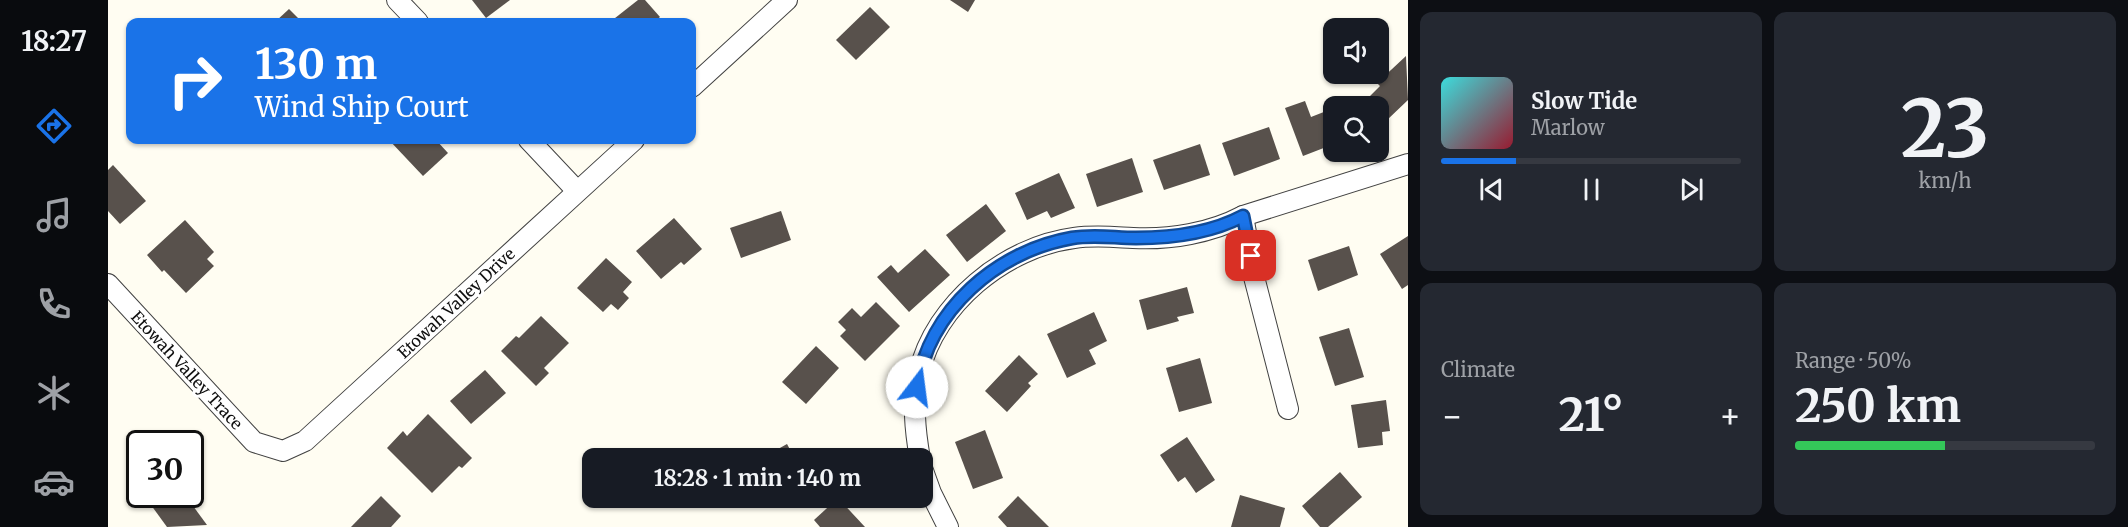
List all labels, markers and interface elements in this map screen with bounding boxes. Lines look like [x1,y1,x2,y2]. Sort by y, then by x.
map controls [1323,18,1389,162]
button: sound [1323,18,1389,84]
text: 18:27 [21,24,87,58]
text: 130 m [255,38,377,90]
icon: right [156,42,234,120]
text: 23 [1901,80,1989,178]
text: Slow Tide [1531,87,1637,115]
text: Wind Ship Court [255,90,469,124]
button: search [1323,96,1389,162]
icon: directions [33,105,75,147]
text: Marlow [1531,115,1605,140]
text: km/h [1919,168,1971,193]
icon: previous [1475,173,1508,206]
icon: pause [1575,173,1608,206]
icon: next [1675,173,1708,206]
icon: music [33,194,75,236]
pin [1225,230,1276,281]
icon: arrive [1234,239,1267,272]
street label: Etowah Valley Drive [393,244,519,362]
icon: phone [33,283,75,325]
street label: Etowah Valley Trace [127,307,247,433]
text: Range · 50% [1795,348,1912,373]
position arrow [885,355,949,419]
text: Climate [1441,357,1515,382]
icon: climate [33,372,75,414]
text: 250 km [1795,378,1961,434]
text: 21° [1558,387,1624,443]
text: − [1441,396,1463,437]
text: + [1719,396,1741,437]
speed limit sign: 30 [126,430,204,508]
icon: car [33,461,75,503]
text: 18:28 · 1 min · 140 m [654,464,861,492]

